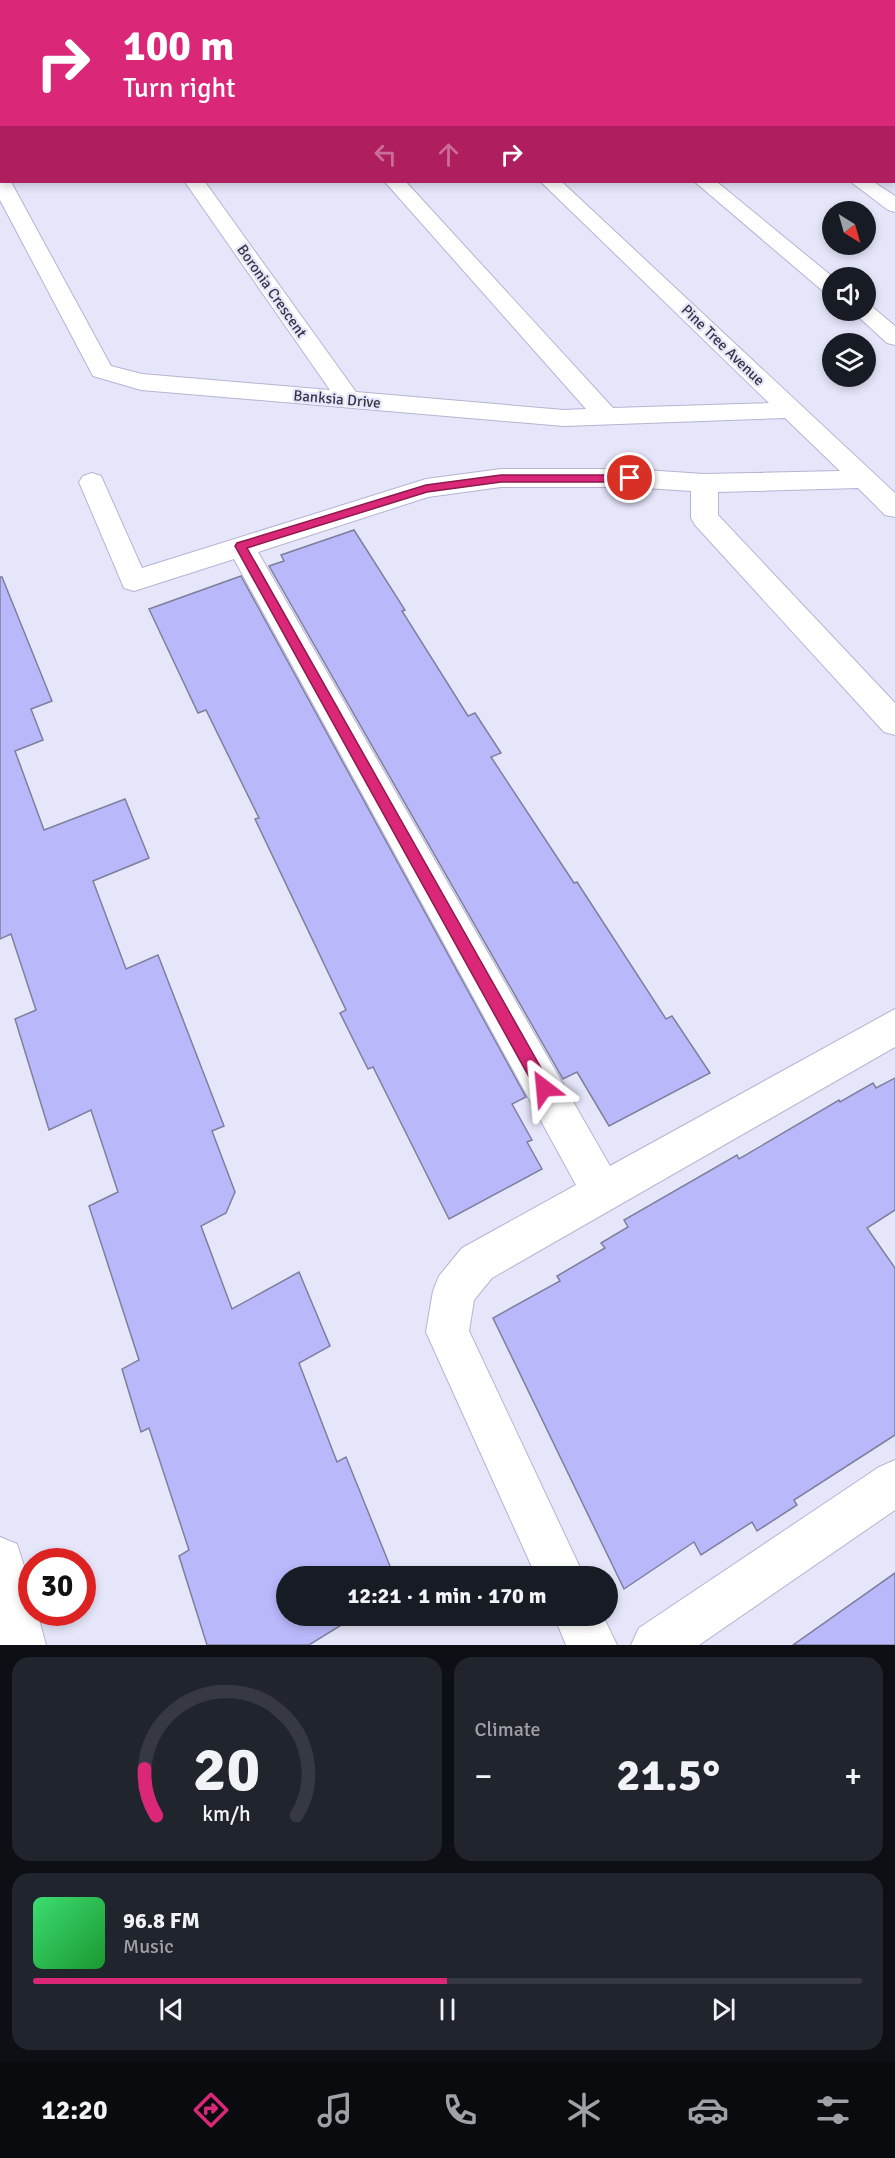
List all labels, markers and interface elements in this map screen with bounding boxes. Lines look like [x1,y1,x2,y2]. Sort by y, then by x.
text: 100 m [123,21,234,72]
icon: right [24,24,102,102]
text: Turn right [123,72,236,105]
icon: left [369,138,402,171]
icon: ahead [432,138,465,171]
icon: right [495,138,528,171]
north arrow [822,201,876,255]
map controls [822,201,876,387]
street label: Boronia Crescent [233,241,311,341]
button: sound [822,267,876,321]
street label: Pine Tree Avenue [678,301,768,389]
button: layers [822,333,876,387]
street label: Banksia Drive [293,386,381,412]
pin [604,452,655,503]
icon: arrive [613,461,646,494]
position arrow [512,1056,576,1120]
speed limit sign: 30 [18,1548,96,1626]
text: 12:21 · 1 min · 170 m [347,1582,547,1609]
text: Climate [475,1717,540,1742]
text: 20 [193,1731,260,1808]
text: 21.5° [616,1748,720,1803]
text: − [475,1756,492,1797]
text: + [844,1756,862,1797]
text: km/h [202,1801,251,1827]
text: 96.8 FM [123,1907,200,1934]
text: Music [123,1934,174,1959]
icon: previous [155,1993,188,2026]
icon: pause [431,1993,464,2026]
icon: next [707,1993,740,2026]
icon: directions [190,2089,232,2131]
icon: music [314,2089,356,2131]
icon: phone [439,2089,481,2131]
icon: climate [563,2089,605,2131]
icon: car [687,2089,729,2131]
icon: filters [812,2089,854,2131]
text: 12:20 [41,2094,107,2127]

